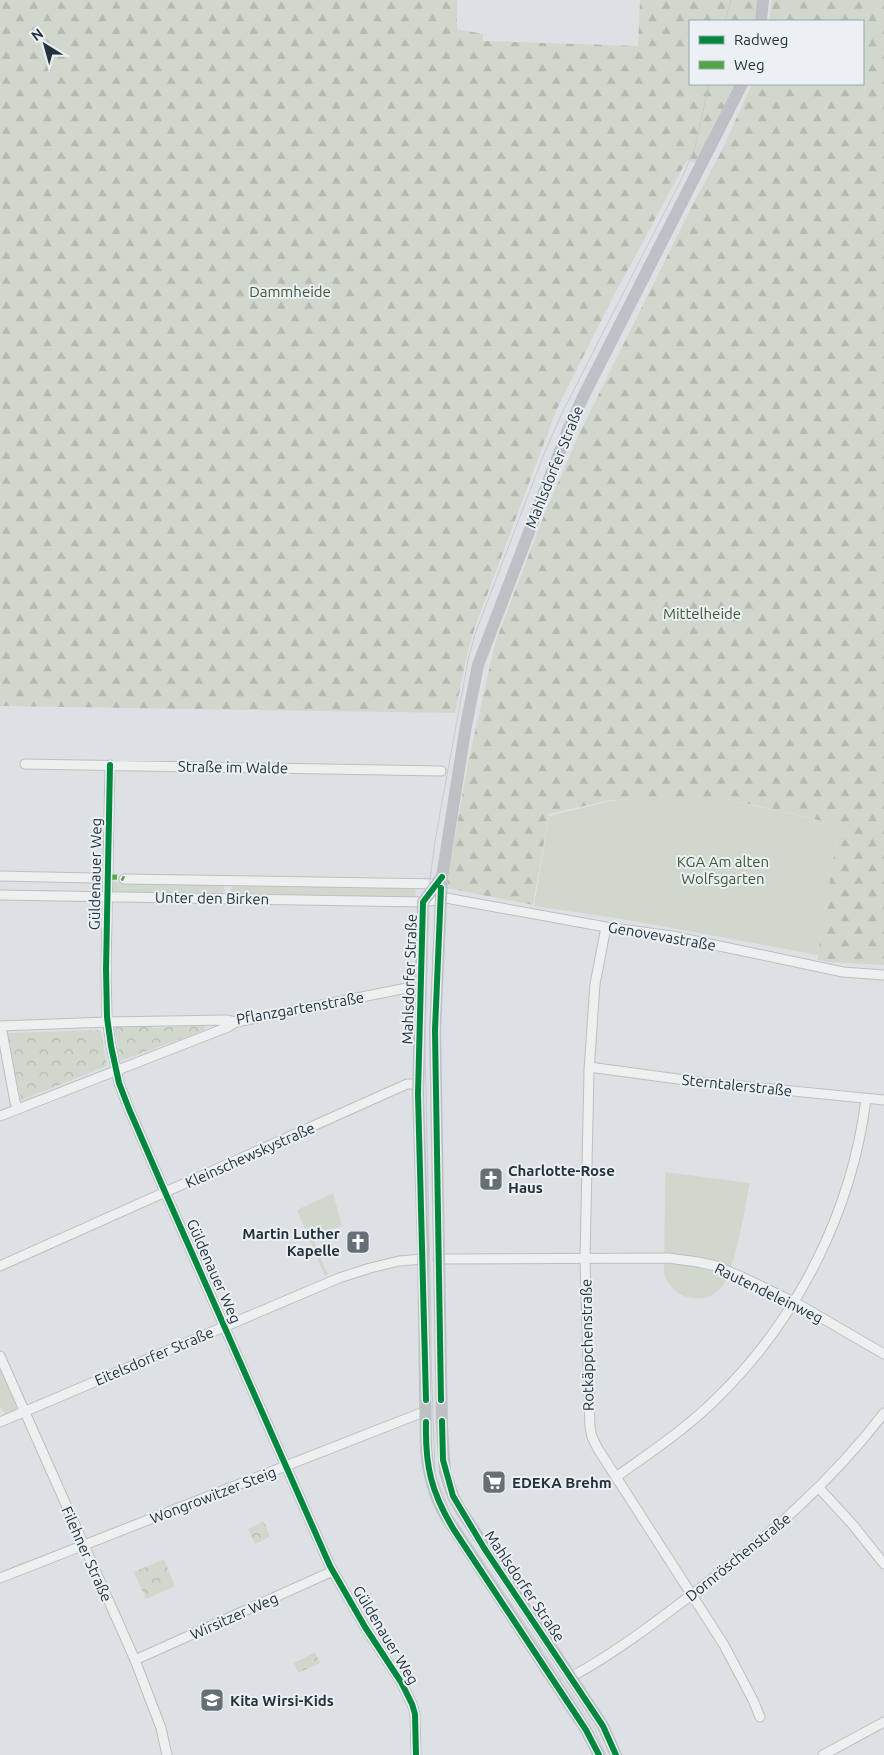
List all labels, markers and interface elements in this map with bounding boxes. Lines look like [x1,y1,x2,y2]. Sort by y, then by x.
north arrow [20,20,70,70]
legend [689,20,864,85]
text: N [28,25,46,44]
text: Radweg [734,31,788,48]
text: Weg [734,56,765,73]
park label: Dammheide [249,283,331,300]
street label: Mahlsdorfer Straße [522,403,586,531]
park label: Mittelheide [663,605,741,622]
street label: Straße im Walde [178,758,288,776]
street label: Güldenauer Weg [86,818,104,930]
park label: KGA Am alten Wolfsgarten [677,853,769,887]
street label: Unter den Birken [155,889,269,907]
street label: Mahlsdorfer Straße [398,913,420,1045]
street label: Genovevastraße [607,918,717,954]
street label: Pflanzgartenstraße [235,988,365,1028]
street label: Sterntalerstraße [681,1071,793,1099]
street label: Kleinschewskystraße [183,1119,317,1191]
place label: Charlotte-Rose Haus [508,1162,615,1196]
church icon: Charlotte-Rose Haus [478,1166,504,1192]
street label: Güldenauer Weg [183,1216,245,1326]
place label: Martin Luther Kapelle [242,1225,341,1259]
church icon: Martin Luther Kapelle [345,1229,371,1255]
street label: Rautendeleinweg [712,1259,826,1327]
street label: Rotkäppchenstraße [577,1279,597,1411]
street label: Eitelsdorfer Straße [92,1323,216,1389]
street label: Wongrowitzer Steig [148,1463,278,1527]
supermarket icon: EDEKA Brehm [481,1469,507,1495]
place label: EDEKA Brehm [512,1474,612,1491]
street label: Filehner Straße [58,1504,116,1604]
street label: Dornröschenstraße [682,1509,794,1605]
street label: Mahlsdorfer Straße [481,1527,569,1645]
street label: Güldenauer Weg [350,1582,422,1688]
street label: Wirsitzer Weg [187,1589,281,1643]
school or university icon: Kita Wirsi-Kids [199,1687,225,1713]
place label: Kita Wirsi-Kids [230,1692,334,1709]

